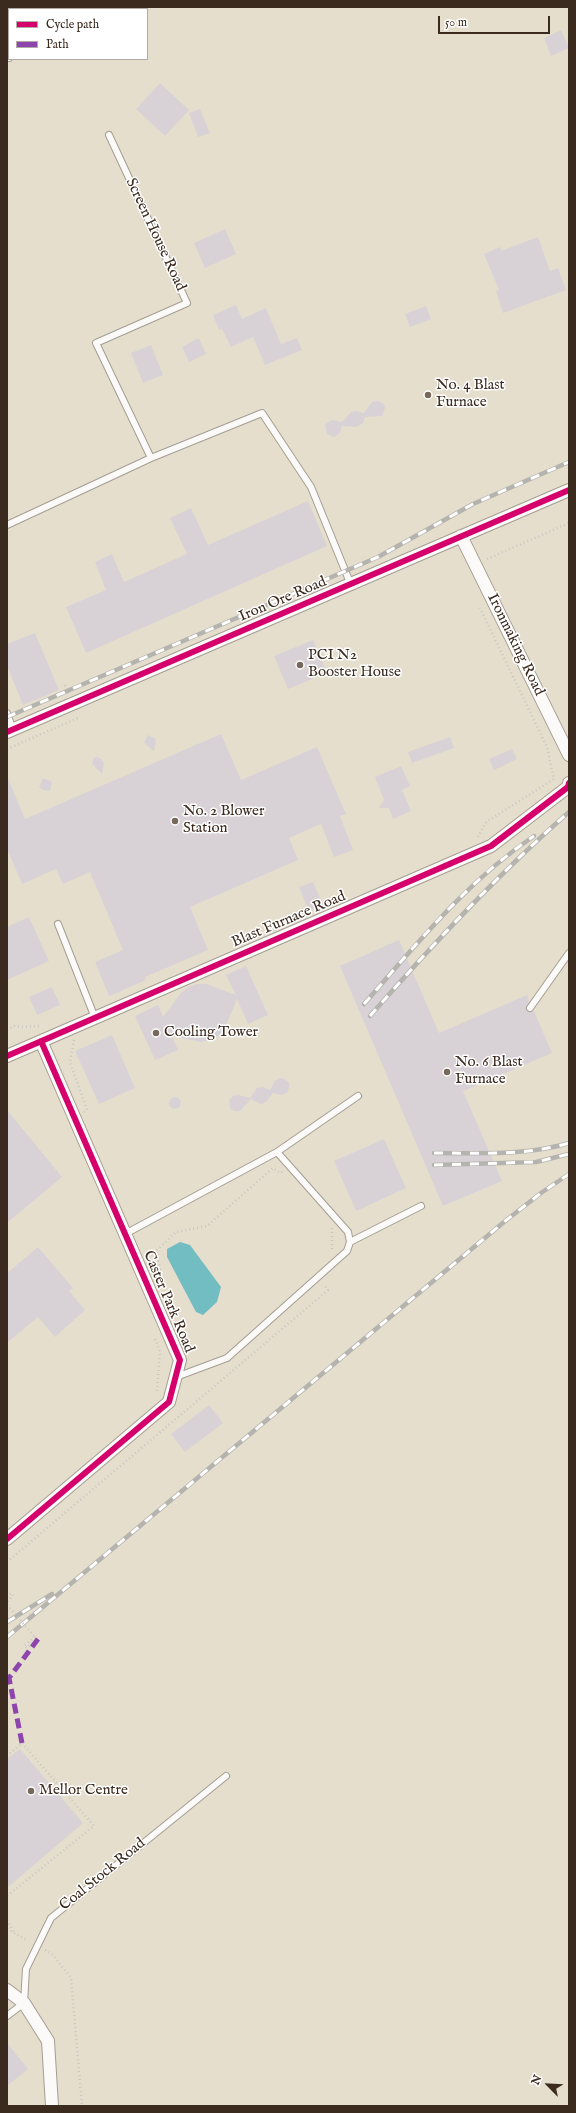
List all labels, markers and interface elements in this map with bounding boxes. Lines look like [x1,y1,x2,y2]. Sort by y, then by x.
legend [8,8,148,60]
scale bar [440,8,552,34]
text: 50 m [445,15,467,30]
text: Cycle path [46,17,99,32]
text: Path [46,37,69,52]
street label: Screen House Road [121,176,189,294]
place label: No. 4 Blast Furnace [436,377,505,412]
marker: No. 4 Blast Furnace [423,390,433,400]
street label: Iron Ore Road [237,573,329,627]
street label: Ironmaking Road [482,591,548,699]
place label: PCI N2 Booster House [308,647,401,682]
marker: PCI N2 Booster House [295,660,305,670]
place label: No. 2 Blower Station [183,803,265,838]
marker: No. 2 Blower Station [170,816,180,826]
street label: Blast Furnace Road [229,888,349,952]
place label: Cooling Tower [164,1024,258,1042]
marker: Cooling Tower [151,1028,161,1038]
place label: No. 6 Blast Furnace [455,1054,523,1089]
marker: No. 6 Blast Furnace [442,1067,452,1077]
street label: Caster Park Road [138,1248,198,1356]
place label: Mellor Centre [39,1782,128,1800]
marker: Mellor Centre [26,1786,36,1796]
street label: Coal Stock Road [56,1835,150,1915]
north arrow [528,2065,568,2105]
text: N [529,2073,545,2087]

